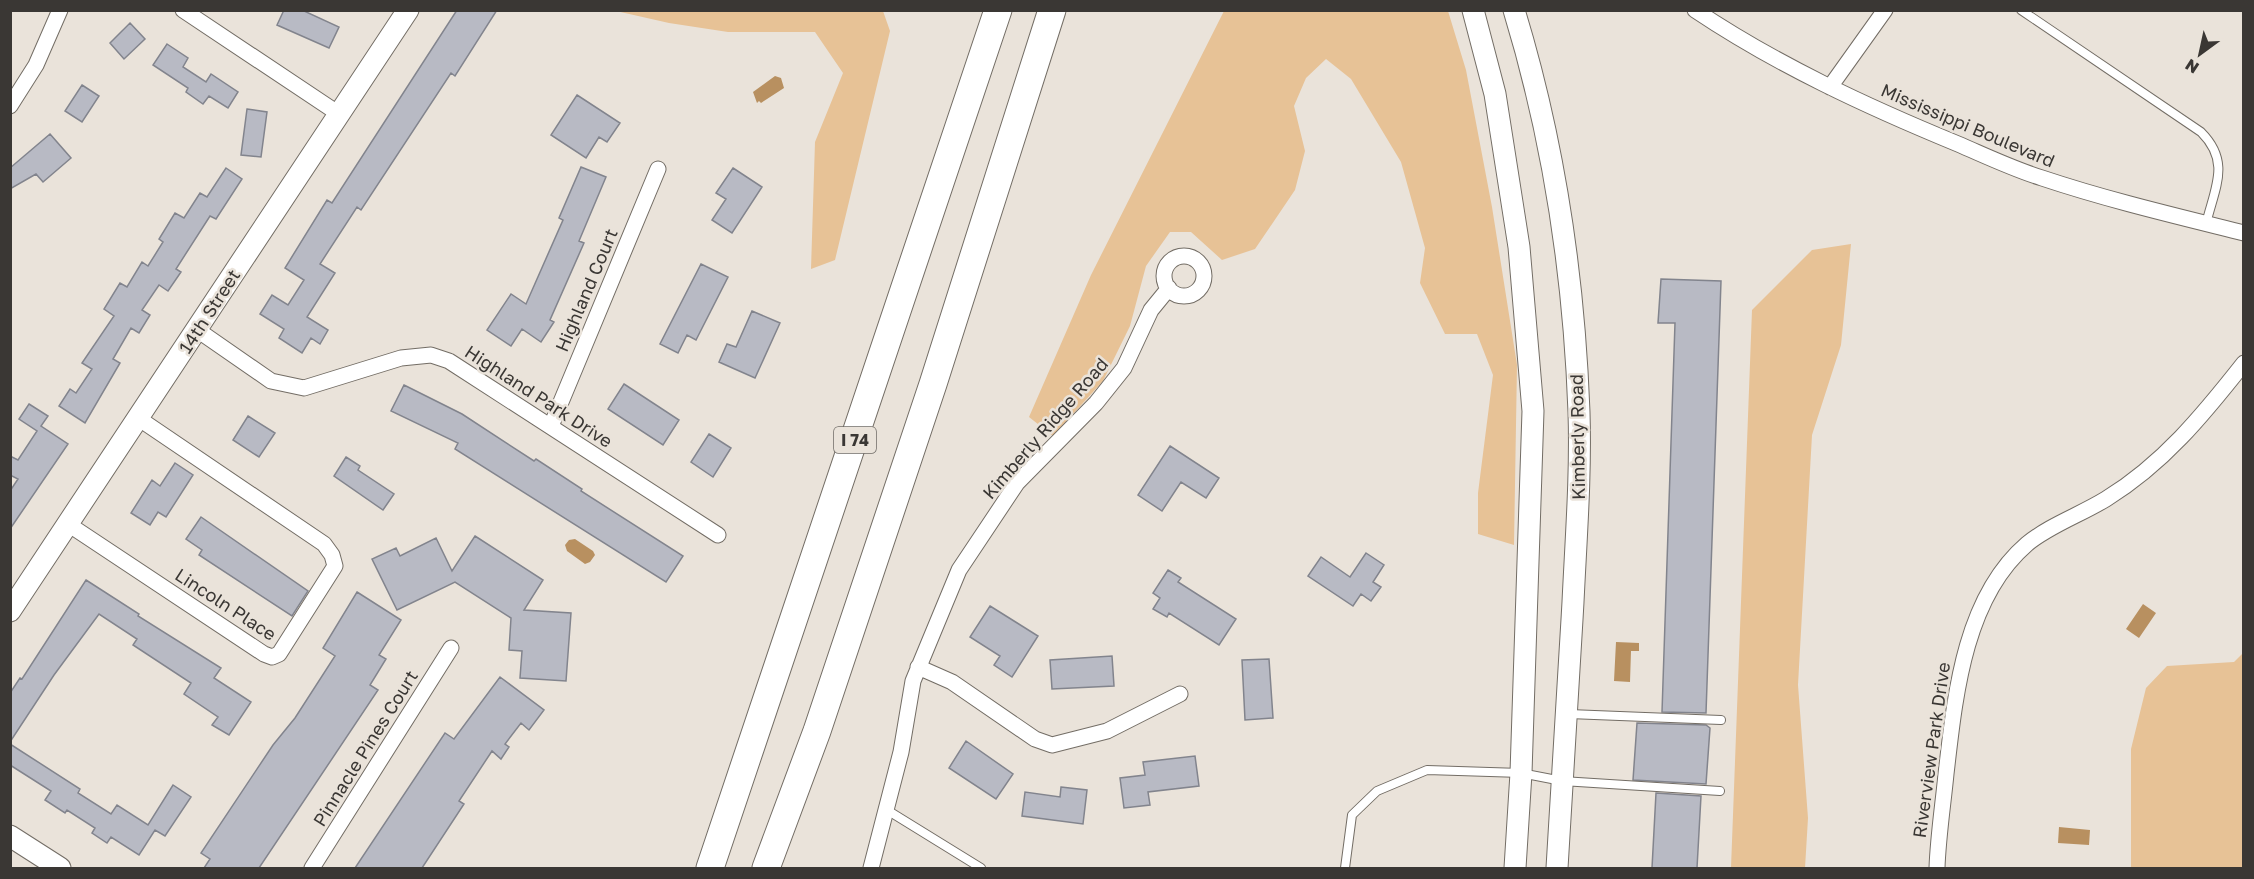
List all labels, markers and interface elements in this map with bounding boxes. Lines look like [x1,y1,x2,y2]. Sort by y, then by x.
north arrow [2170,24,2230,84]
text: N [2181,55,2202,78]
street label: Mississippi Boulevard [1878,78,2058,172]
street label: Highland Court [550,225,622,355]
street label: 14th Street [174,265,244,357]
street label: Highland Park Drive [461,340,617,452]
street label: Kimberly Ridge Road [978,353,1112,503]
street label: Kimberly Road [1565,374,1589,500]
road number: I 74 [834,427,876,453]
street label: Lincoln Place [171,563,281,645]
street label: Riverview Park Drive [1908,661,1954,839]
street label: Pinnacle Pines Court [308,666,422,830]

